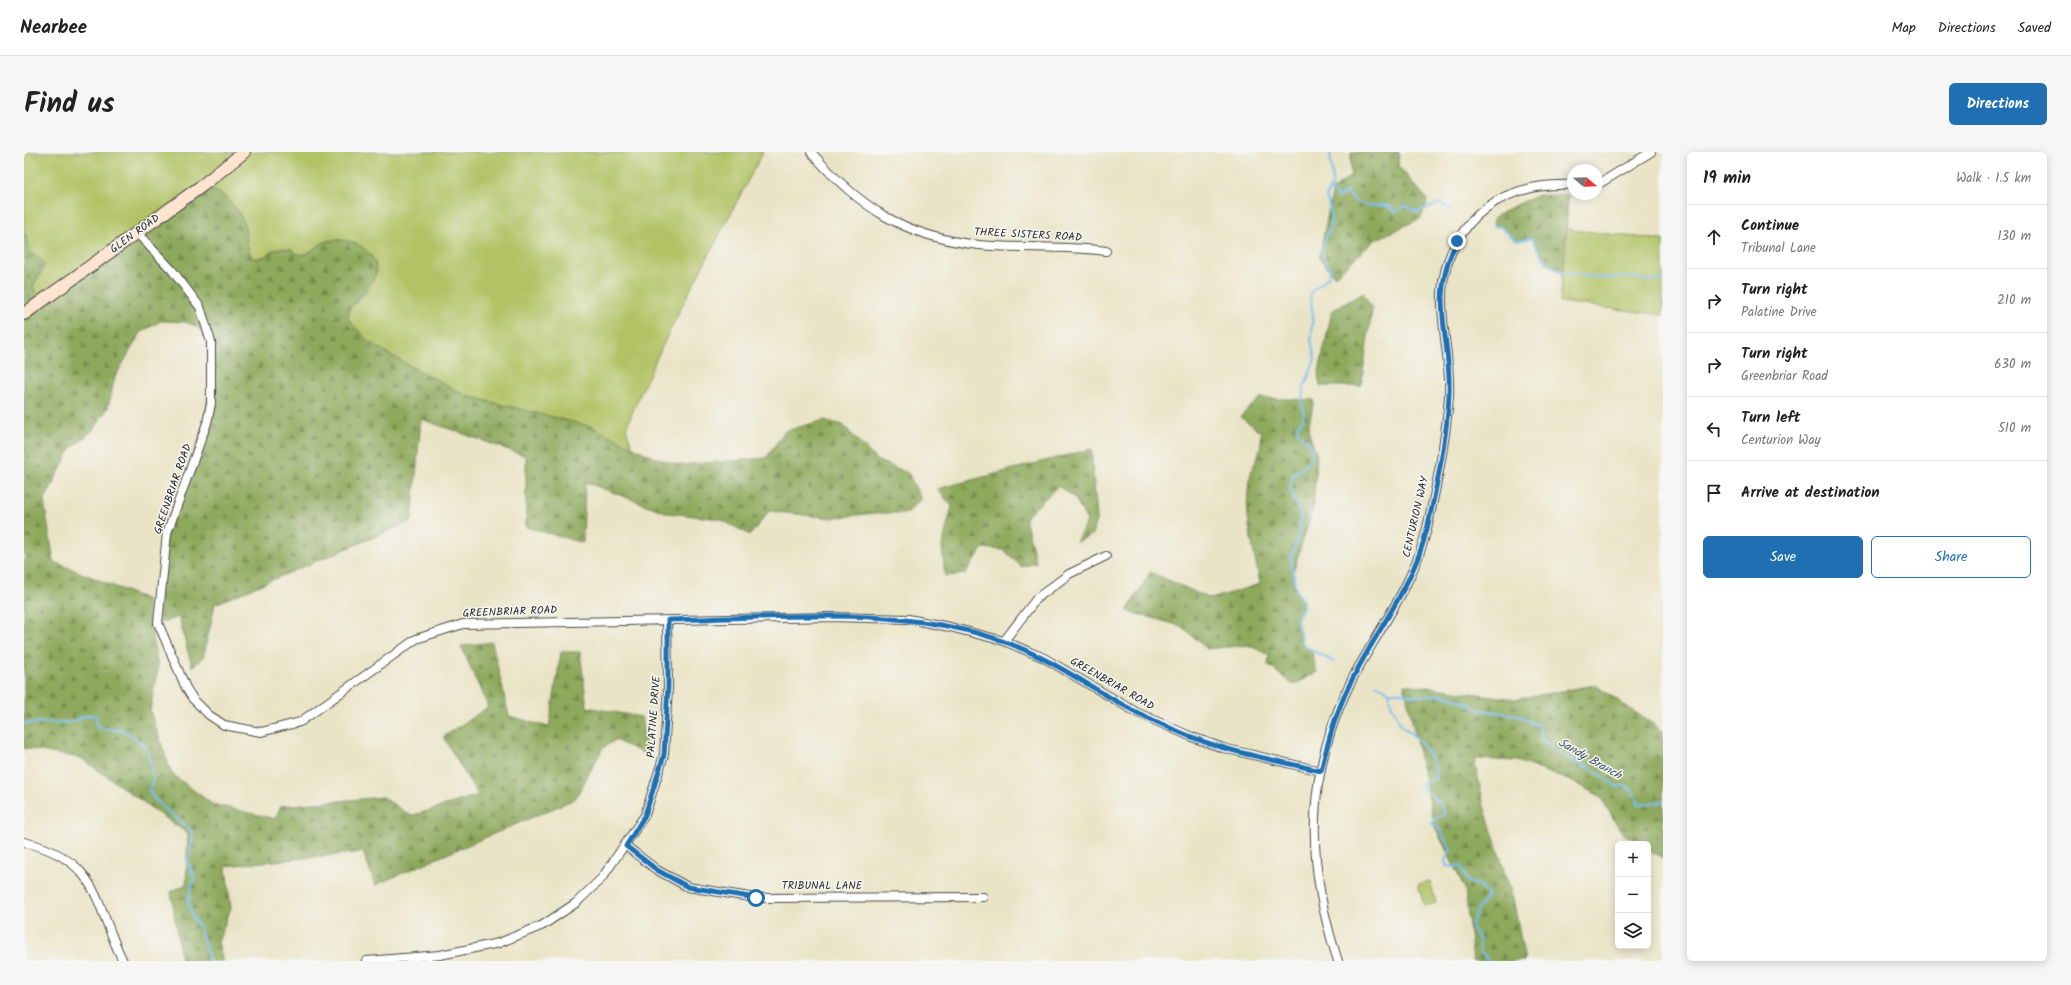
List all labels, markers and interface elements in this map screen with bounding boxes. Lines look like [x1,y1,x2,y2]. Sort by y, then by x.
text: Nearbee [20,13,87,43]
text: Map [1891,17,1916,39]
text: Directions [1938,17,1996,39]
text: Saved [2018,17,2051,39]
text: Find us [24,82,115,127]
button: Directions [1949,83,2047,125]
north arrow [1567,164,1603,200]
text: 19 min [1703,165,1751,192]
text: Walk · 1.5 km [1956,168,2031,189]
street label: GLEN ROAD [106,210,164,258]
text: Continue [1741,214,1799,238]
street label: THREE SISTERS ROAD [974,223,1082,247]
icon: ahead [1703,226,1725,248]
text: 130 m [1997,226,2031,247]
route end [1448,232,1466,250]
text: Tribunal Lane [1741,238,1816,259]
text: Turn right [1741,278,1808,302]
icon: right [1703,290,1725,312]
text: 210 m [1997,290,2031,311]
text: Palatine Drive [1741,302,1817,323]
text: Turn right [1741,342,1808,366]
icon: right [1703,354,1725,376]
text: 630 m [1994,354,2031,375]
text: Greenbriar Road [1741,366,1828,387]
text: Turn left [1741,406,1801,430]
icon: left [1703,418,1725,440]
text: 510 m [1998,418,2031,439]
text: Centurion Way [1741,430,1821,451]
street label: GREENBRIAR ROAD [149,441,197,537]
street label: CENTURION WAY [1398,474,1434,559]
text: Arrive at destination [1741,481,1880,505]
icon: arrive [1703,482,1725,504]
button: Save [1703,536,1863,578]
button: Share [1871,536,2031,578]
street label: GREENBRIAR ROAD [462,601,558,623]
street label: GREENBRIAR ROAD [1066,653,1158,715]
street label: PALATINE DRIVE [642,675,666,759]
water label: Sandy Branch [1555,733,1627,786]
map controls [1615,841,1651,949]
button: + [1615,841,1651,877]
street label: TRIBUNAL LANE [782,877,863,895]
button: − [1615,877,1651,913]
route start [747,889,765,907]
button: layers [1615,913,1651,949]

